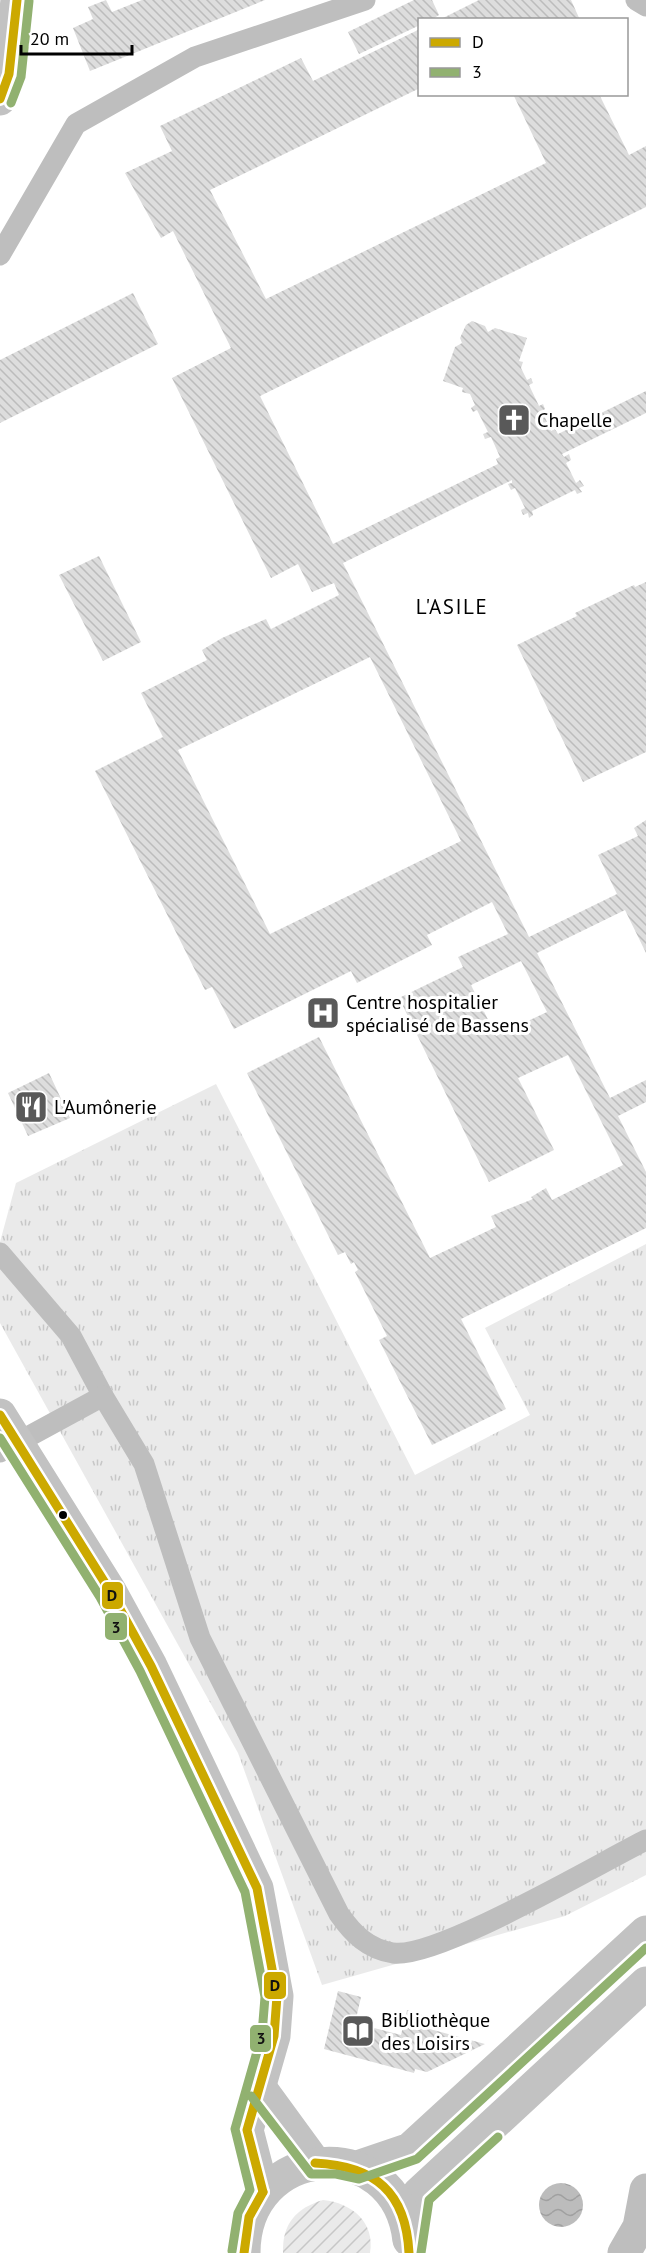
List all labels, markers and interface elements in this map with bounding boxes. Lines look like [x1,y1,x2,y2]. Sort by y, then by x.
scale bar [21,18,132,56]
legend [418,18,628,96]
text: 20 m [30,27,69,50]
text: D [472,30,484,53]
text: 3 [472,60,482,83]
church icon: Chapelle [496,402,532,438]
place label: Chapelle [537,407,612,433]
district label: L'ASILE [416,593,488,620]
place label: Centre hospitalier spécialisé de Bassens [346,989,529,1038]
hospital icon: Centre hospitalier spécialisé de Bassens [305,995,341,1031]
restaurant icon: L'Aumônerie [13,1089,49,1125]
place label: L'Aumônerie [54,1094,157,1120]
unlabelled marker [57,1509,69,1521]
line badge: D [101,1581,124,1610]
text: D [107,1585,117,1605]
line badge: 3 [104,1612,128,1641]
text: 3 [111,1617,121,1637]
line badge: D [263,1971,287,2000]
text: D [270,1975,280,1995]
place label: Bibliothèque des Loisirs [381,2007,490,2056]
library icon: Bibliothèque des Loisirs [340,2013,376,2049]
line badge: 3 [249,2024,272,2053]
text: 3 [256,2028,266,2048]

